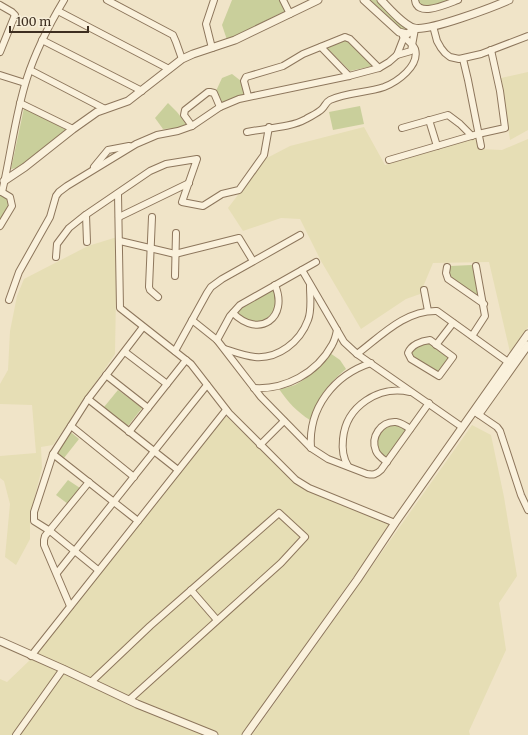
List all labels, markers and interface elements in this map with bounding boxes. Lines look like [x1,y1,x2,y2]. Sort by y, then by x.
scale bar [10,8,88,34]
text: 100 m [16,14,51,29]

